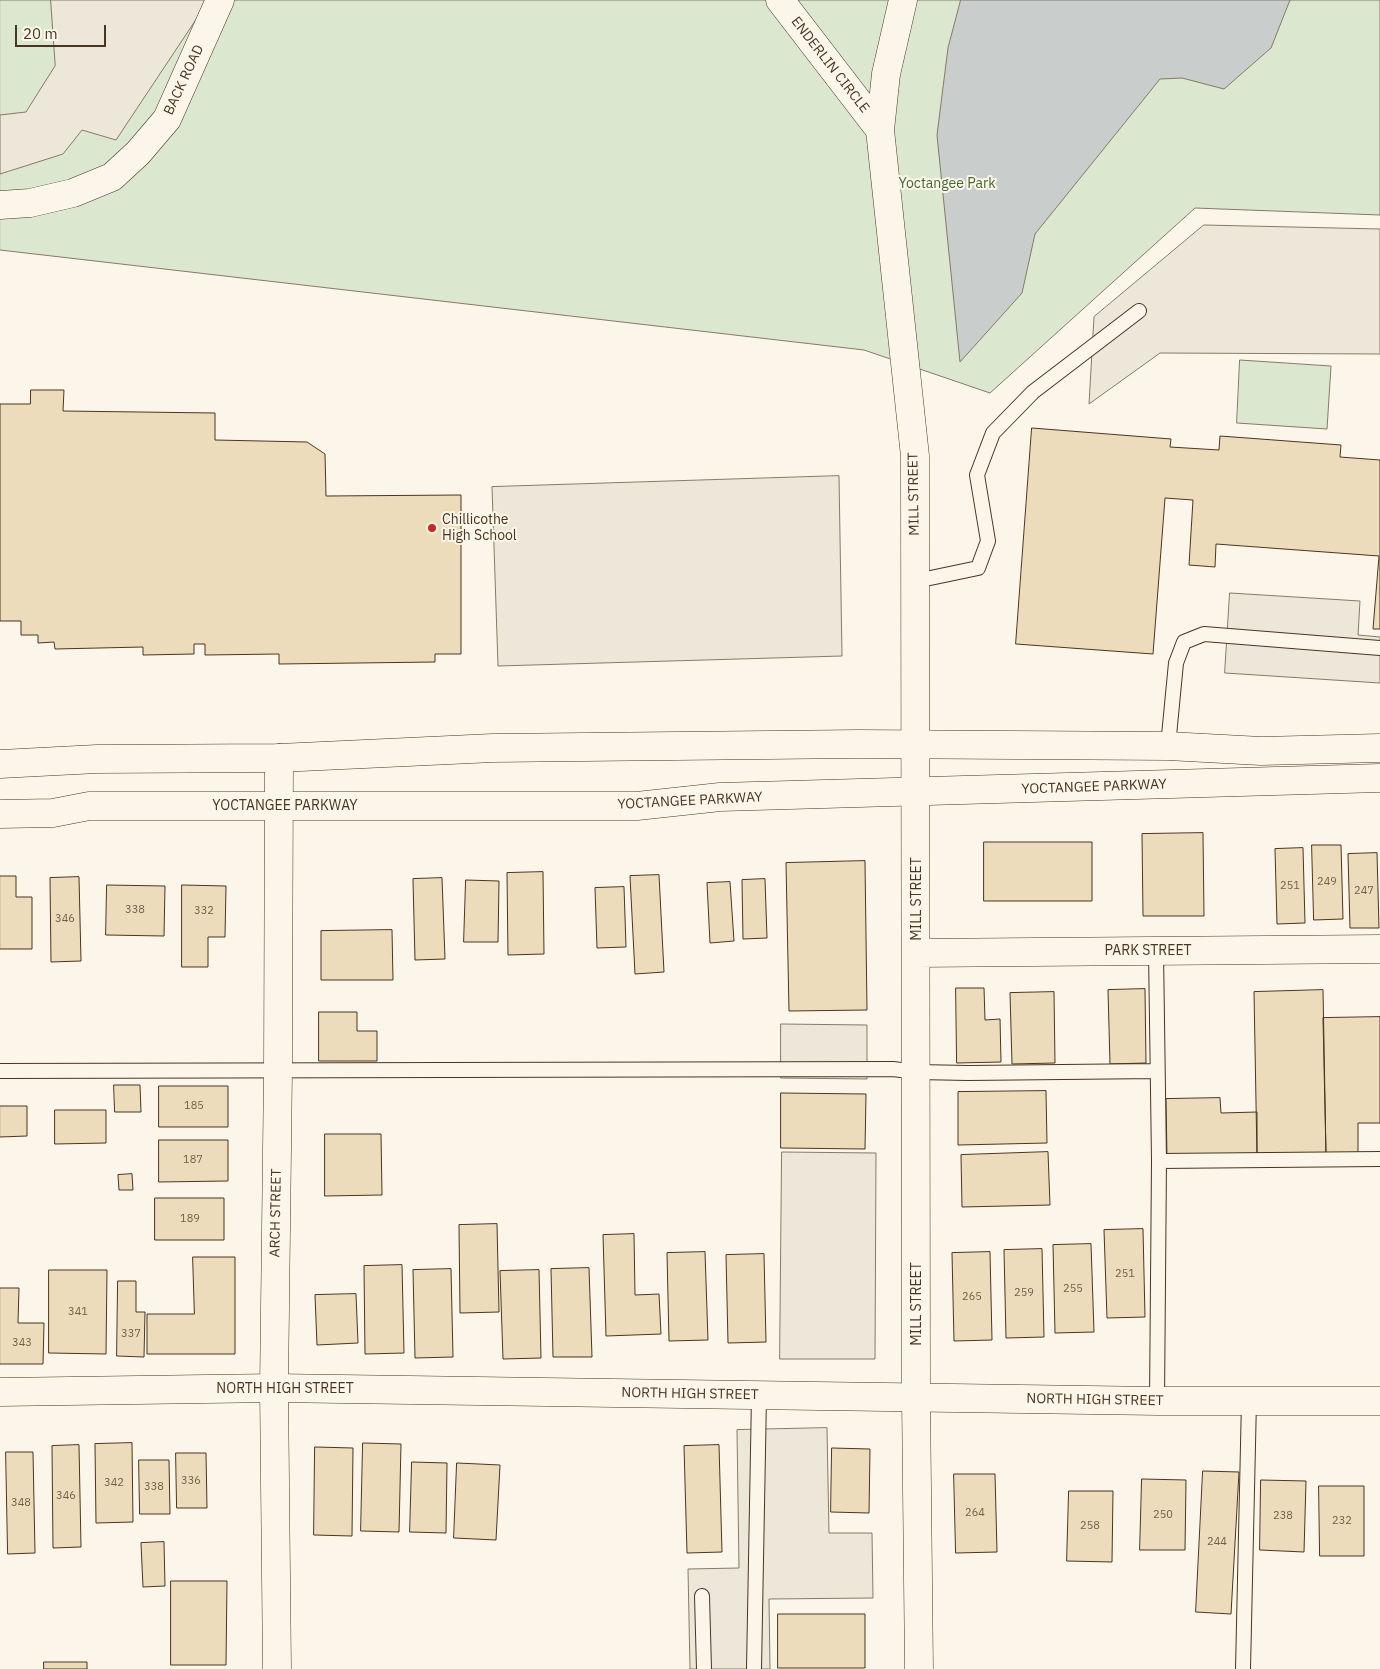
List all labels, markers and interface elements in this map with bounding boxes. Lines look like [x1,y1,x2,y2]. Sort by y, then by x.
street label: ENDERLIN CIRCLE [787,14,873,116]
scale bar [18,15,109,47]
text: 20 m [23,24,58,43]
street label: BACK ROAD [160,42,208,118]
park label: Yoctangee Park [898,176,996,192]
street label: MILL STREET [905,452,923,536]
place label: Chillicothe High School [442,512,517,544]
marker: Chillicothe High School [426,522,438,534]
street label: YOCTANGEE PARKWAY [1021,776,1167,798]
street label: YOCTANGEE PARKWAY [617,789,763,813]
street label: YOCTANGEE PARKWAY [212,798,358,814]
street label: MILL STREET [909,857,925,941]
house number: 249 [1317,875,1337,889]
house number: 251 [1280,879,1300,893]
house number: 247 [1354,884,1374,898]
house number: 338 [125,903,145,917]
house number: 332 [194,904,214,918]
house number: 346 [55,912,75,926]
street label: PARK STREET [1104,943,1192,959]
house number: 185 [184,1099,204,1113]
house number: 187 [183,1153,203,1167]
street label: ARCH STREET [267,1168,285,1258]
house number: 189 [180,1212,200,1226]
street label: MILL STREET [909,1262,925,1346]
house number: 251 [1115,1267,1135,1281]
house number: 255 [1063,1282,1083,1296]
house number: 259 [1014,1286,1034,1300]
house number: 265 [962,1290,982,1304]
house number: 341 [68,1305,88,1319]
house number: 337 [121,1327,141,1341]
house number: 343 [12,1336,32,1350]
street label: NORTH HIGH STREET [216,1381,354,1397]
street label: NORTH HIGH STREET [621,1384,759,1404]
street label: NORTH HIGH STREET [1026,1390,1164,1410]
house number: 336 [181,1474,201,1488]
house number: 342 [104,1476,124,1490]
house number: 338 [144,1480,164,1494]
house number: 346 [56,1489,76,1503]
house number: 348 [11,1496,31,1510]
house number: 264 [965,1506,985,1520]
house number: 250 [1153,1508,1173,1522]
house number: 238 [1273,1509,1293,1523]
house number: 232 [1332,1514,1352,1528]
house number: 258 [1080,1519,1100,1533]
house number: 244 [1207,1535,1227,1549]

